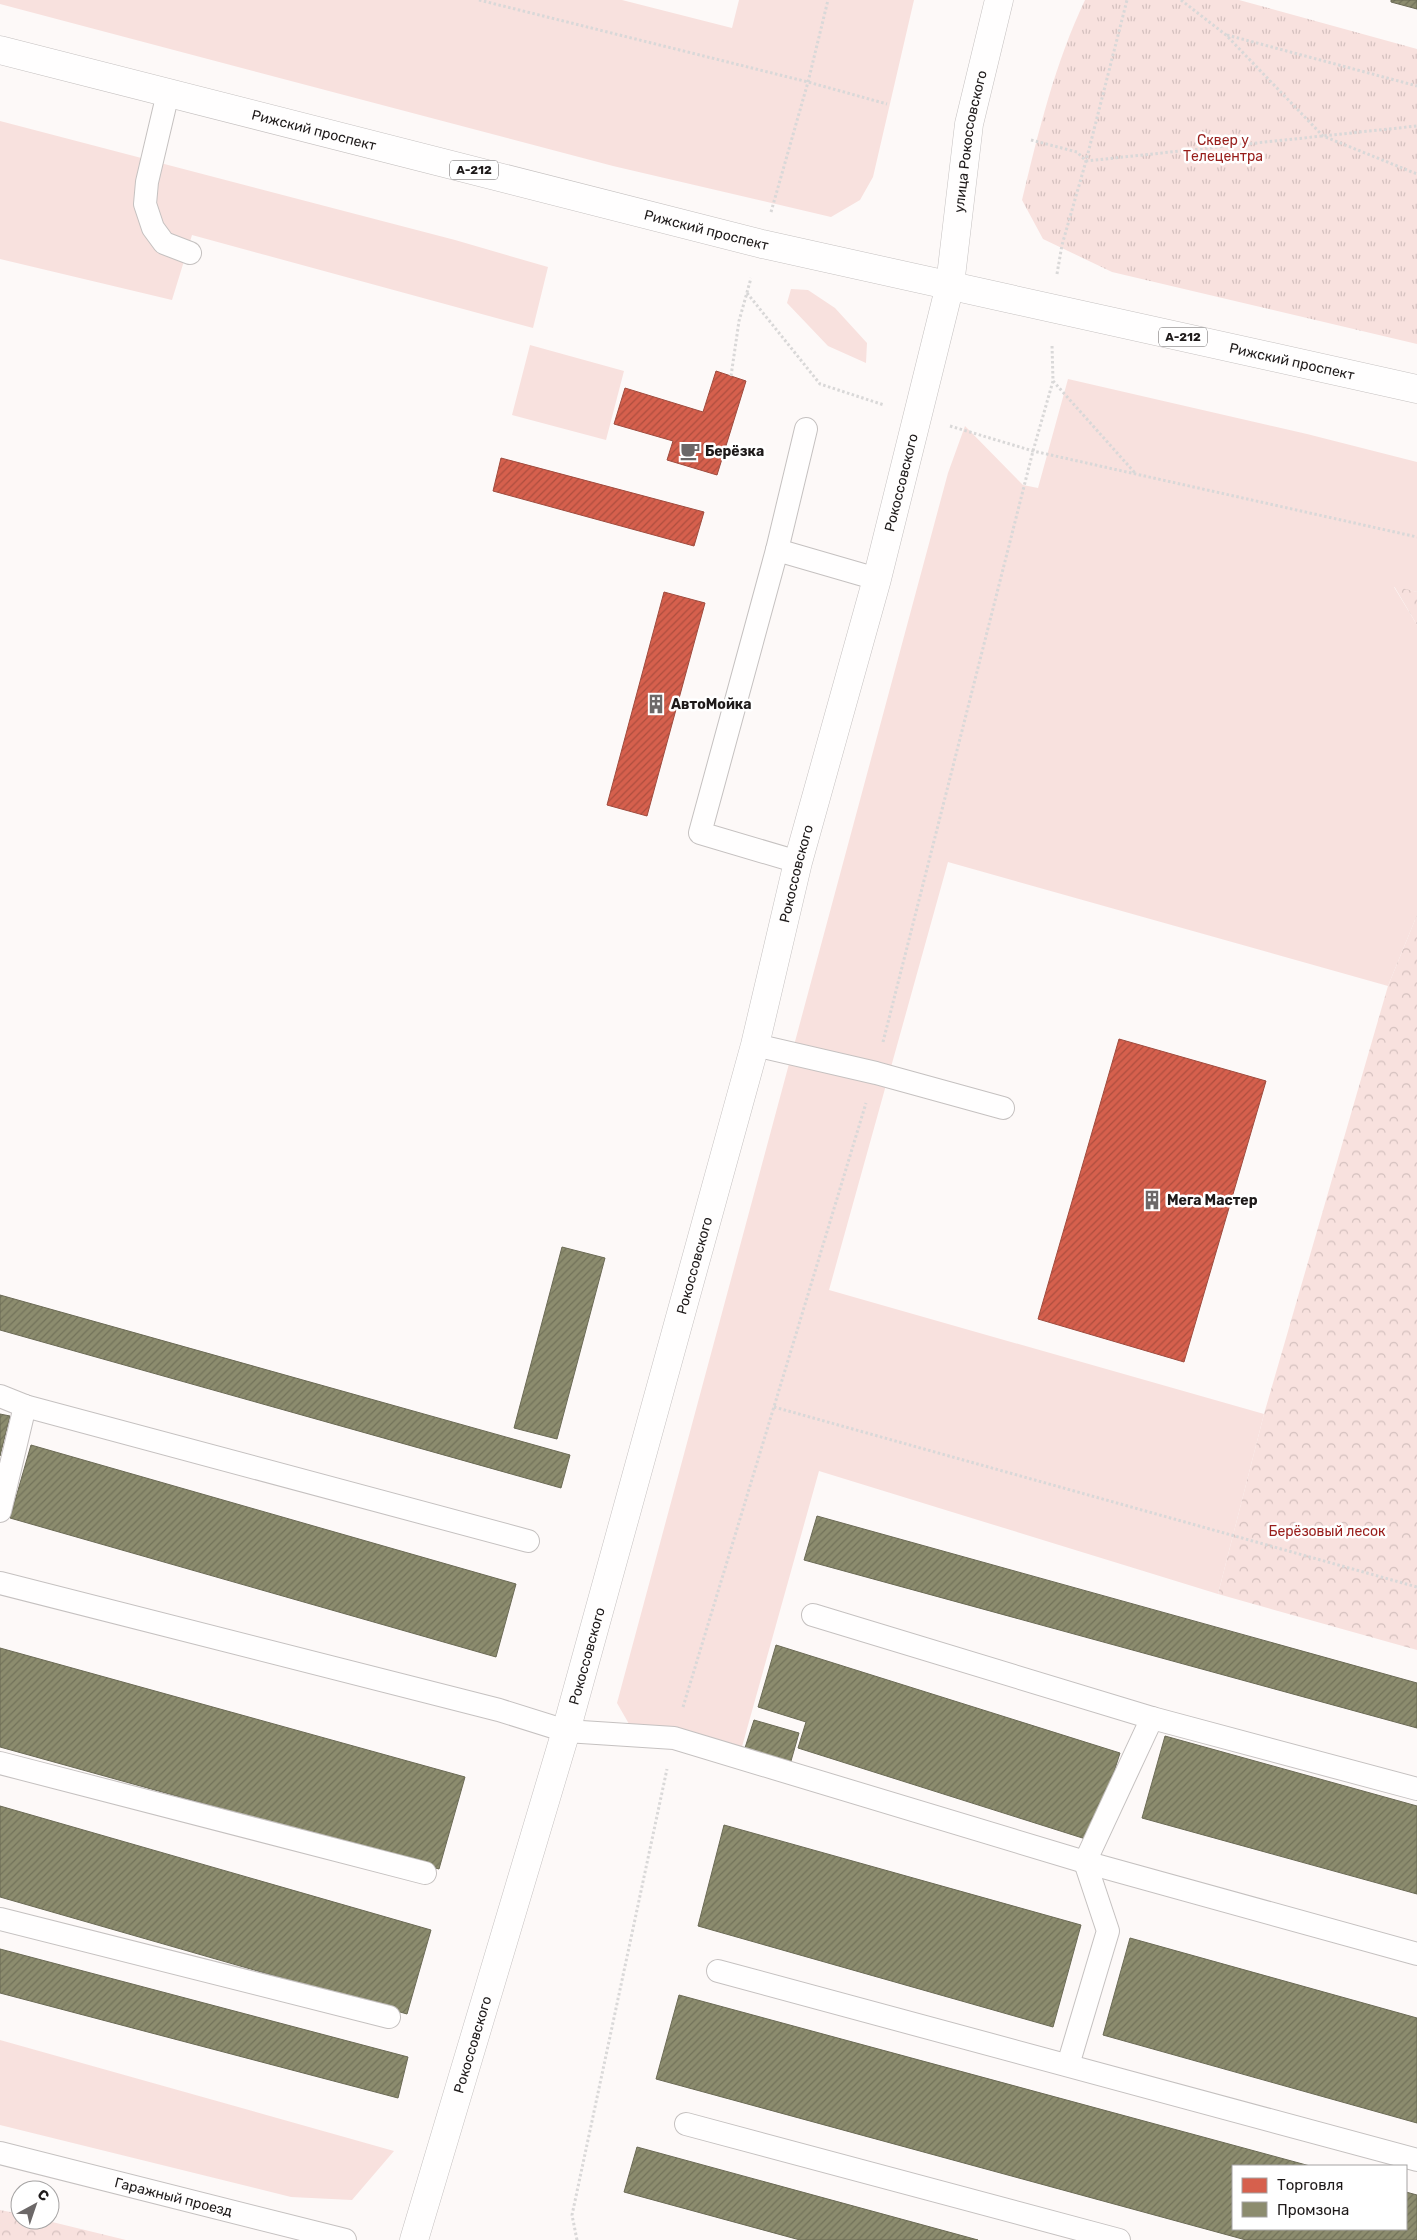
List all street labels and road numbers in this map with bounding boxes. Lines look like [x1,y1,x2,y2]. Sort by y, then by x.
street label: улица Рокоссовского [951,69,991,214]
street label: Рижский проспект [250,106,378,154]
road number: А-212 [450,160,498,180]
street label: Рижский проспект [642,206,770,254]
road number: А-212 [1159,328,1207,347]
street label: Рижский проспект [1228,340,1356,384]
street label: Рокоссовского [881,432,922,533]
street label: Рокоссовского [776,823,817,924]
street label: Рокоссовского [673,1215,716,1316]
street label: Рокоссовского [566,1605,609,1707]
street label: Рокоссовского [450,1994,495,2095]
street label: Гаражный проезд [113,2174,234,2220]

